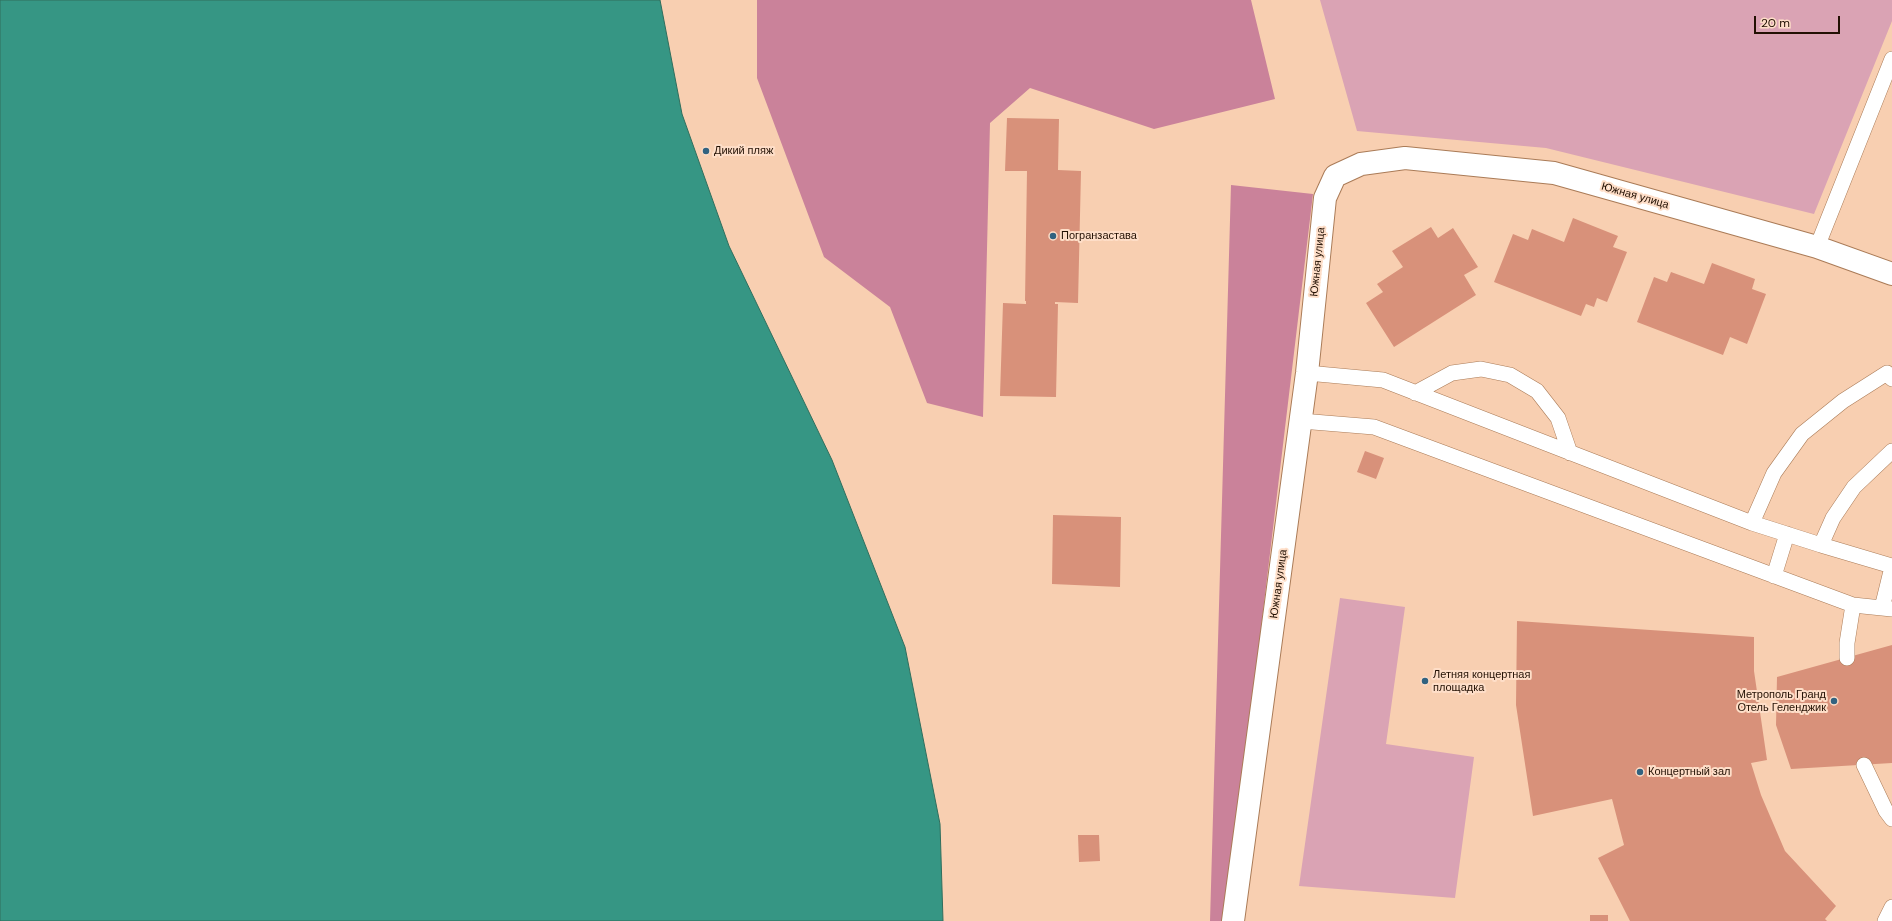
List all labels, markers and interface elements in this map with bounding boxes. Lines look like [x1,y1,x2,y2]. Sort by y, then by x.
scale bar [1756,8,1842,34]
text: 20 m [1761,15,1790,31]
place label: Дикий пляж [714,144,773,158]
marker: Дикий пляж [701,146,711,156]
street label: Южная улица [1600,180,1670,212]
street label: Южная улица [1308,227,1328,297]
place label: Погранзастава [1061,229,1137,243]
marker: Погранзастава [1048,231,1058,241]
street label: Южная улица [1268,549,1290,619]
place label: Летняя концертная площадка [1433,668,1530,694]
marker: Летняя концертная площадка [1420,676,1430,686]
place label: Метрополь Гранд Отель Геленджик [1737,688,1826,714]
marker: Метрополь Гранд Отель Геленджик [1829,696,1839,706]
place label: Концертный зал [1648,765,1730,779]
marker: Концертный зал [1635,767,1645,777]

